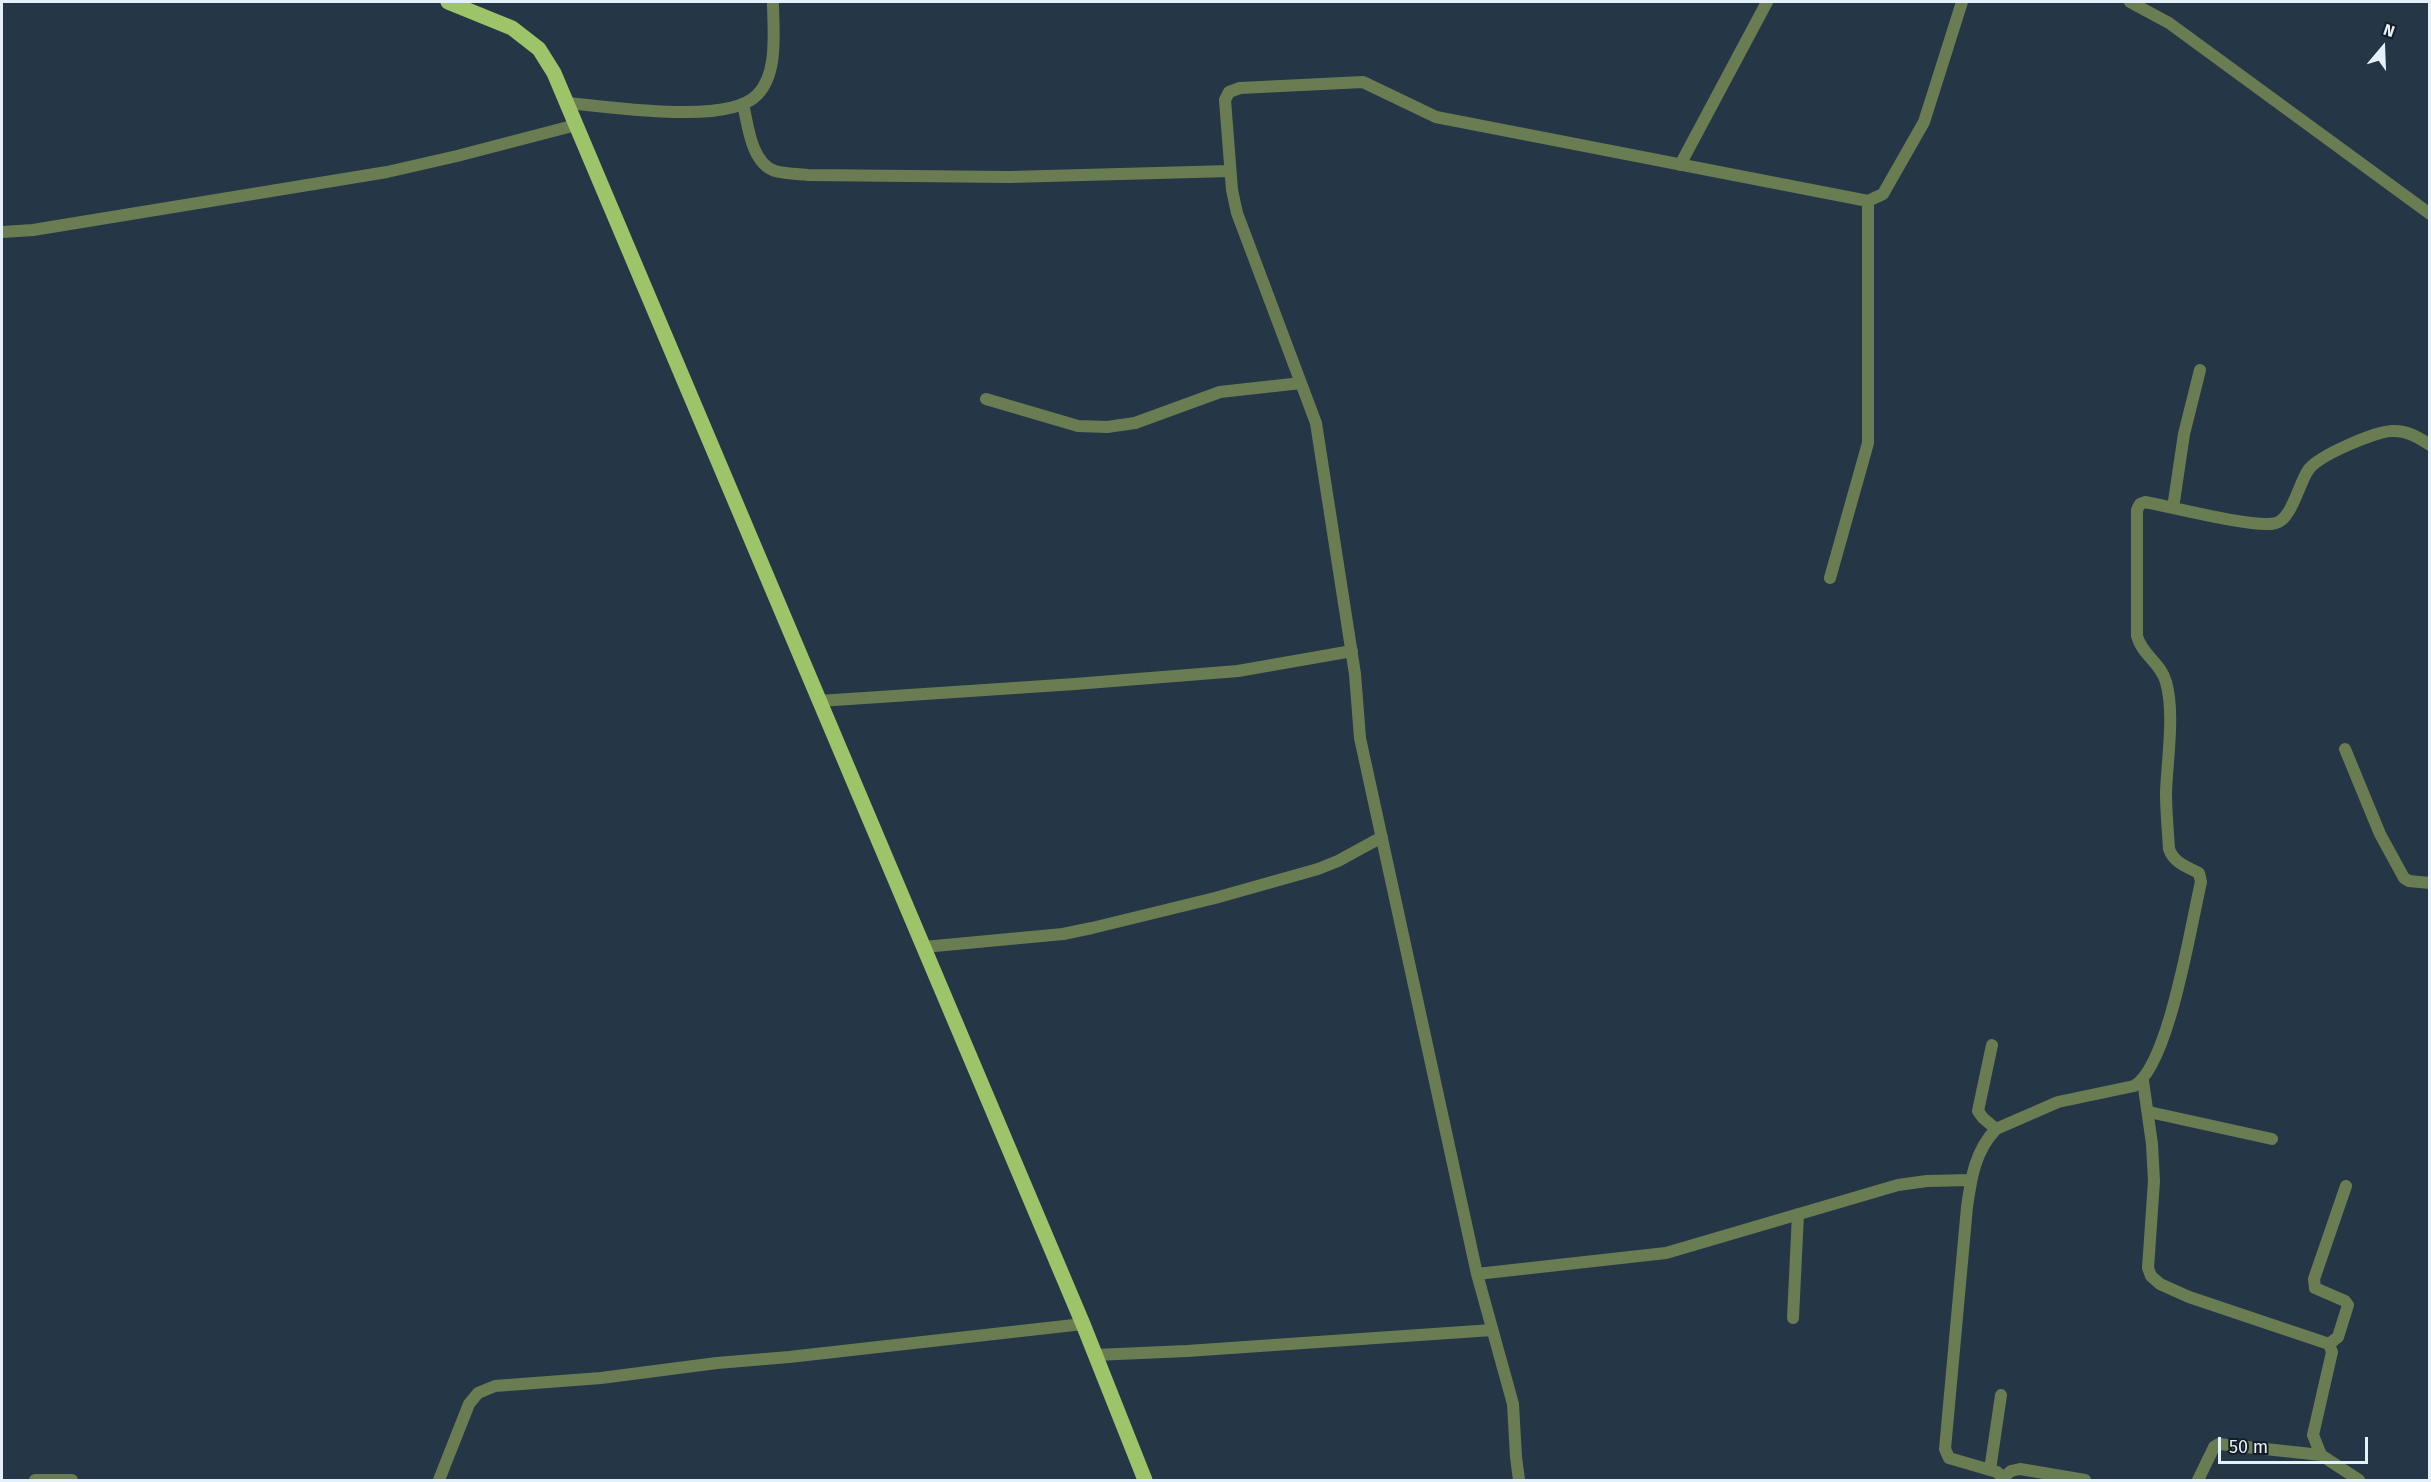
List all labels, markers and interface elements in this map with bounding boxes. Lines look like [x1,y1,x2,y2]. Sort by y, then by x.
north arrow [2353,18,2413,78]
text: N [2381,20,2397,41]
scale bar [2221,1425,2371,1463]
text: 50 m [2229,1436,2268,1458]

